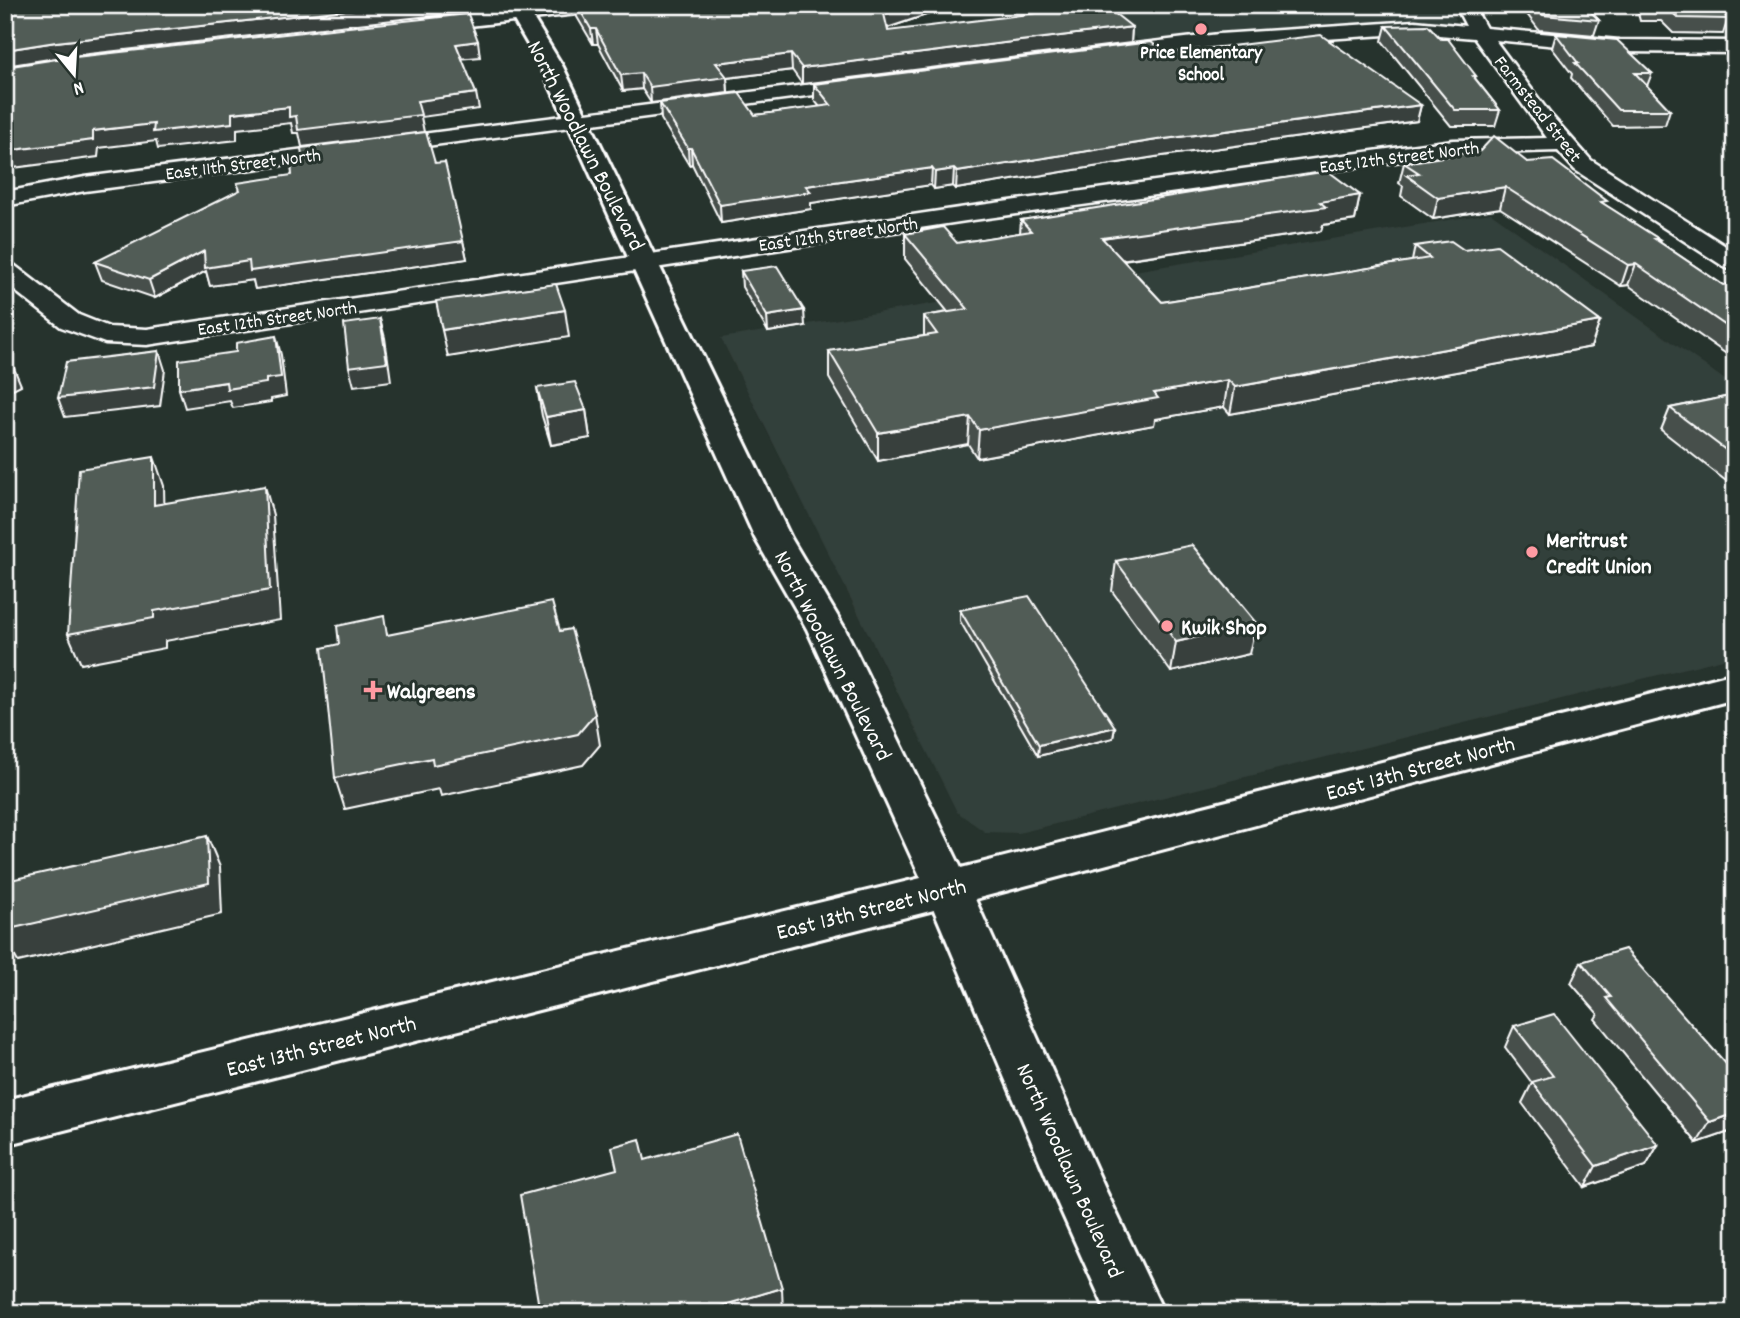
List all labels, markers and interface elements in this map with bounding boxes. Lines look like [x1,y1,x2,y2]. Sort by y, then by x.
marker: Price Elementary School [1193,21,1209,37]
street label: North Woodlawn Boulevard [516,36,651,258]
north arrow [38,38,108,108]
place label: Price Elementary School [1140,41,1263,90]
street label: Farmstead Street [1486,51,1587,169]
text: N [70,73,87,101]
street label: East 12th Street North [1318,136,1481,183]
street label: East 11th Street North [164,144,323,189]
street label: East 12th Street North [757,212,920,261]
street label: East 12th Street North [196,296,359,345]
place label: Meritrust Credit Union [1546,526,1652,585]
marker: Meritrust Credit Union [1524,544,1540,560]
street label: North Woodlawn Boulevard [763,546,898,768]
place label: Kwik Shop [1181,613,1267,646]
marker: Kwik Shop [1159,618,1175,634]
place label: Walgreens [387,677,476,710]
marker: Walgreens [365,682,381,698]
street label: East 13th Street North [1323,729,1519,811]
street label: East 13th Street North [773,872,970,951]
street label: East 13th Street North [223,1009,420,1088]
street label: North Woodlawn Boulevard [1006,1059,1130,1284]

